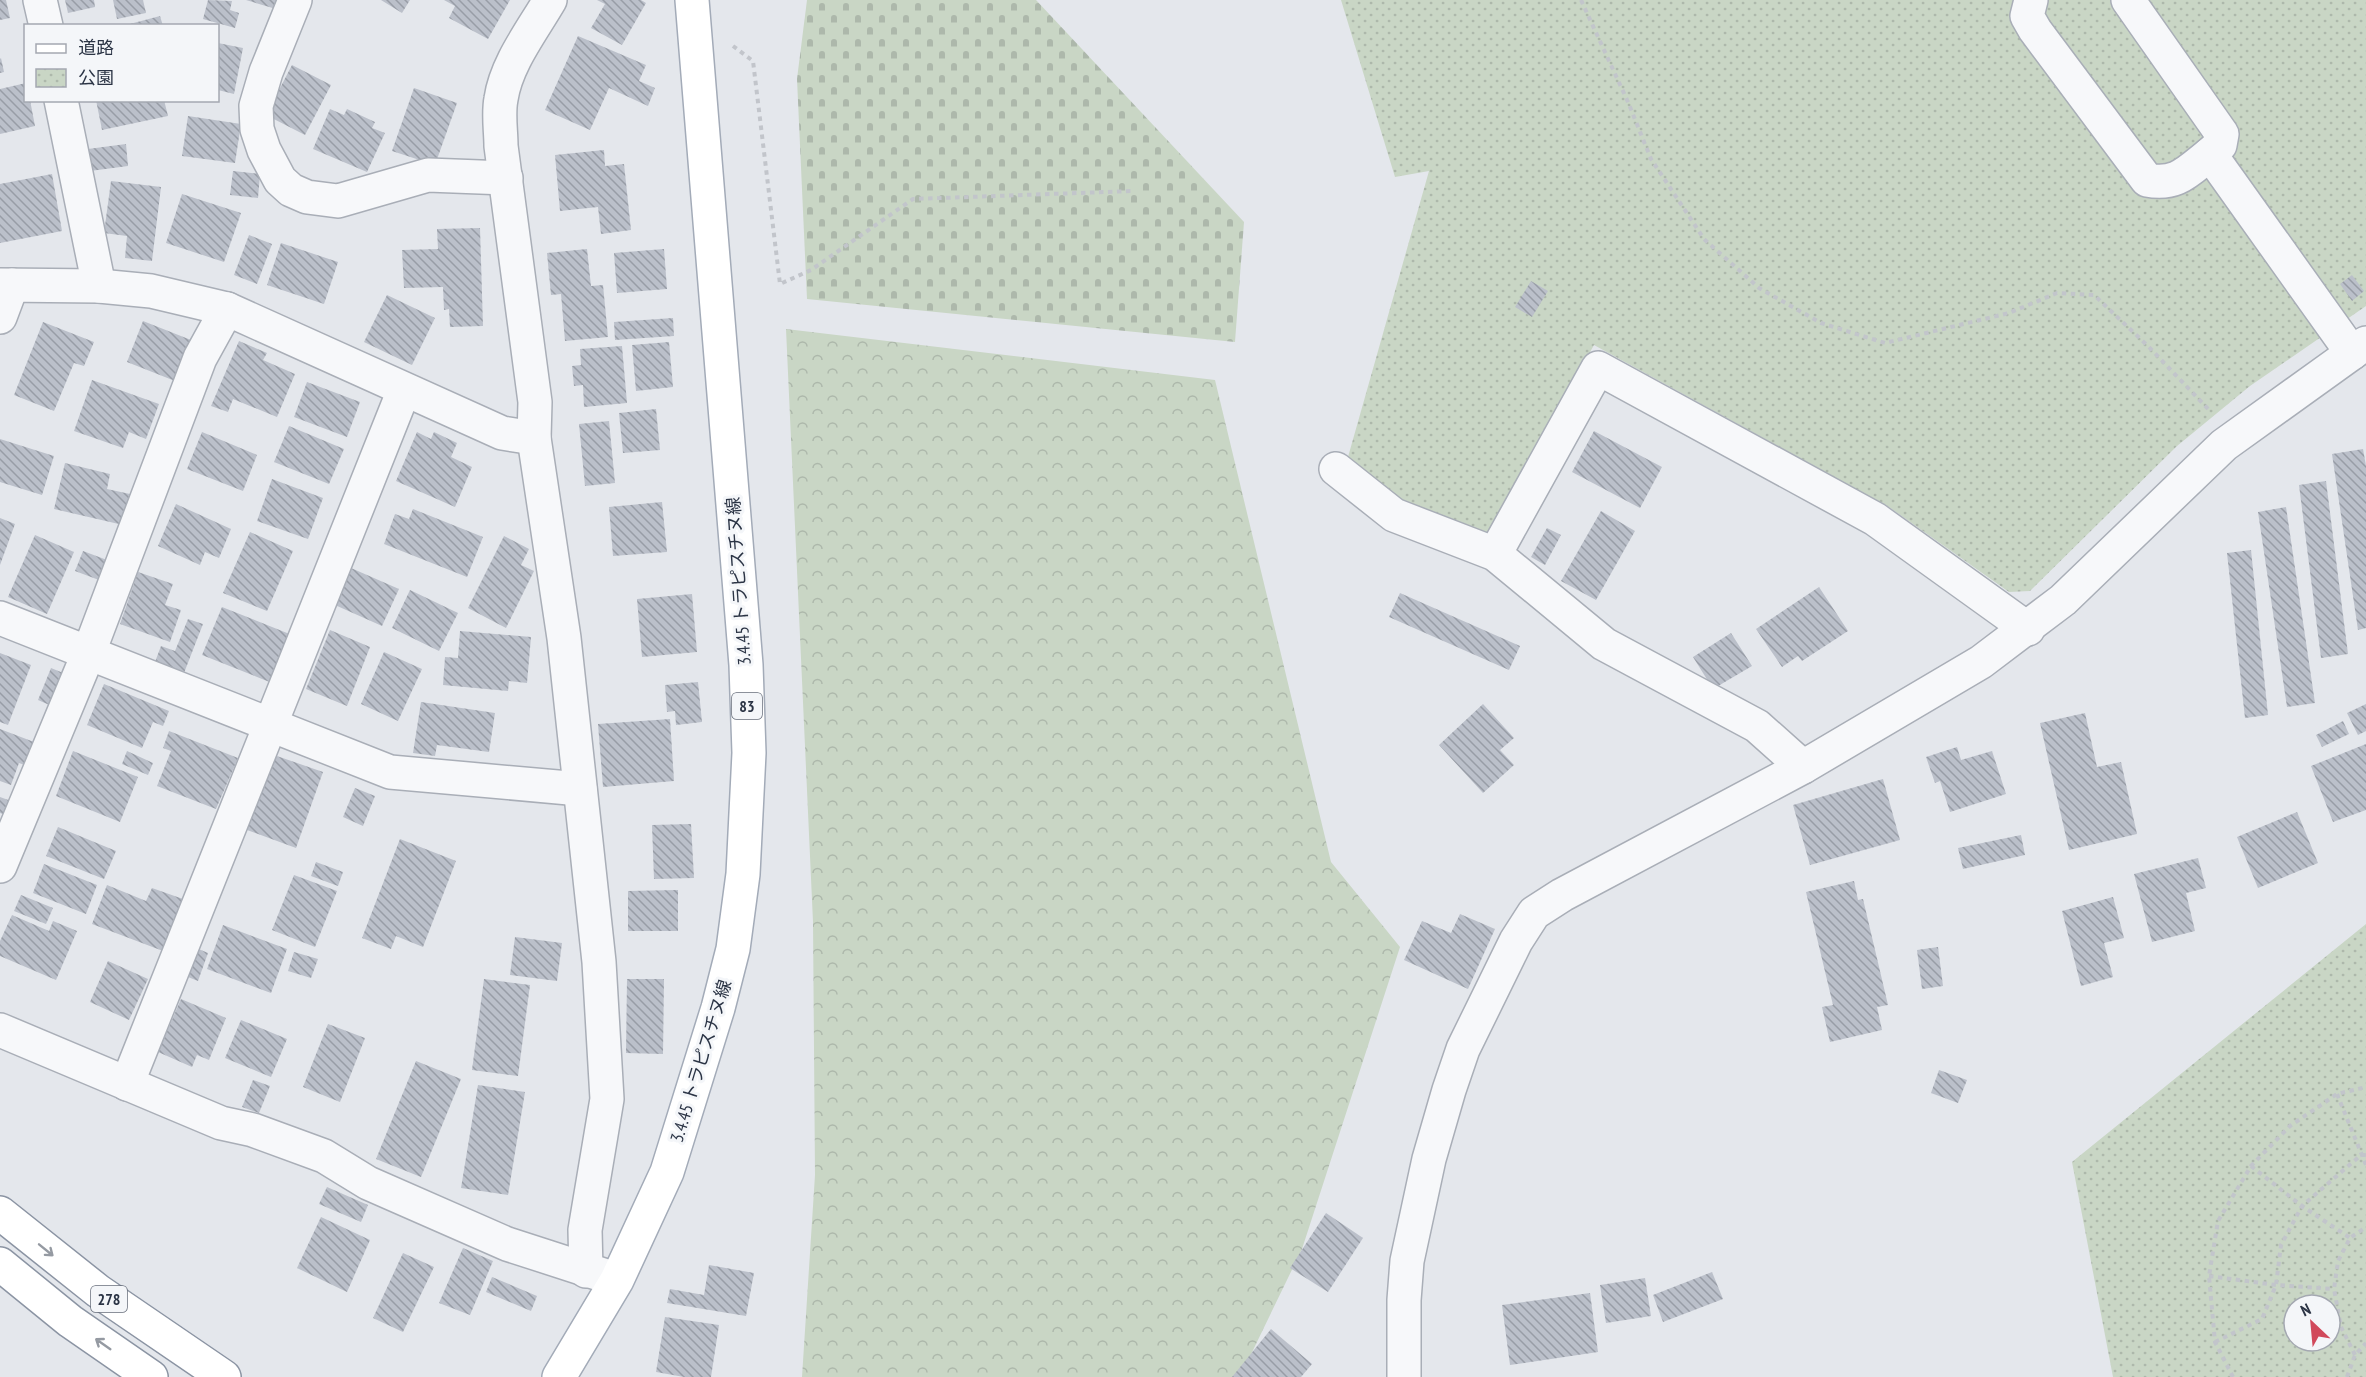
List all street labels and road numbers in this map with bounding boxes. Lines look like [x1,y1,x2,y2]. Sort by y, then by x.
street label: 3.4.45 トラピスチヌ線 [721,496,756,666]
road number: 83 [732,693,762,719]
street label: 3.4.45 トラピスチヌ線 [665,977,736,1145]
road number: 278 [91,1286,127,1312]

